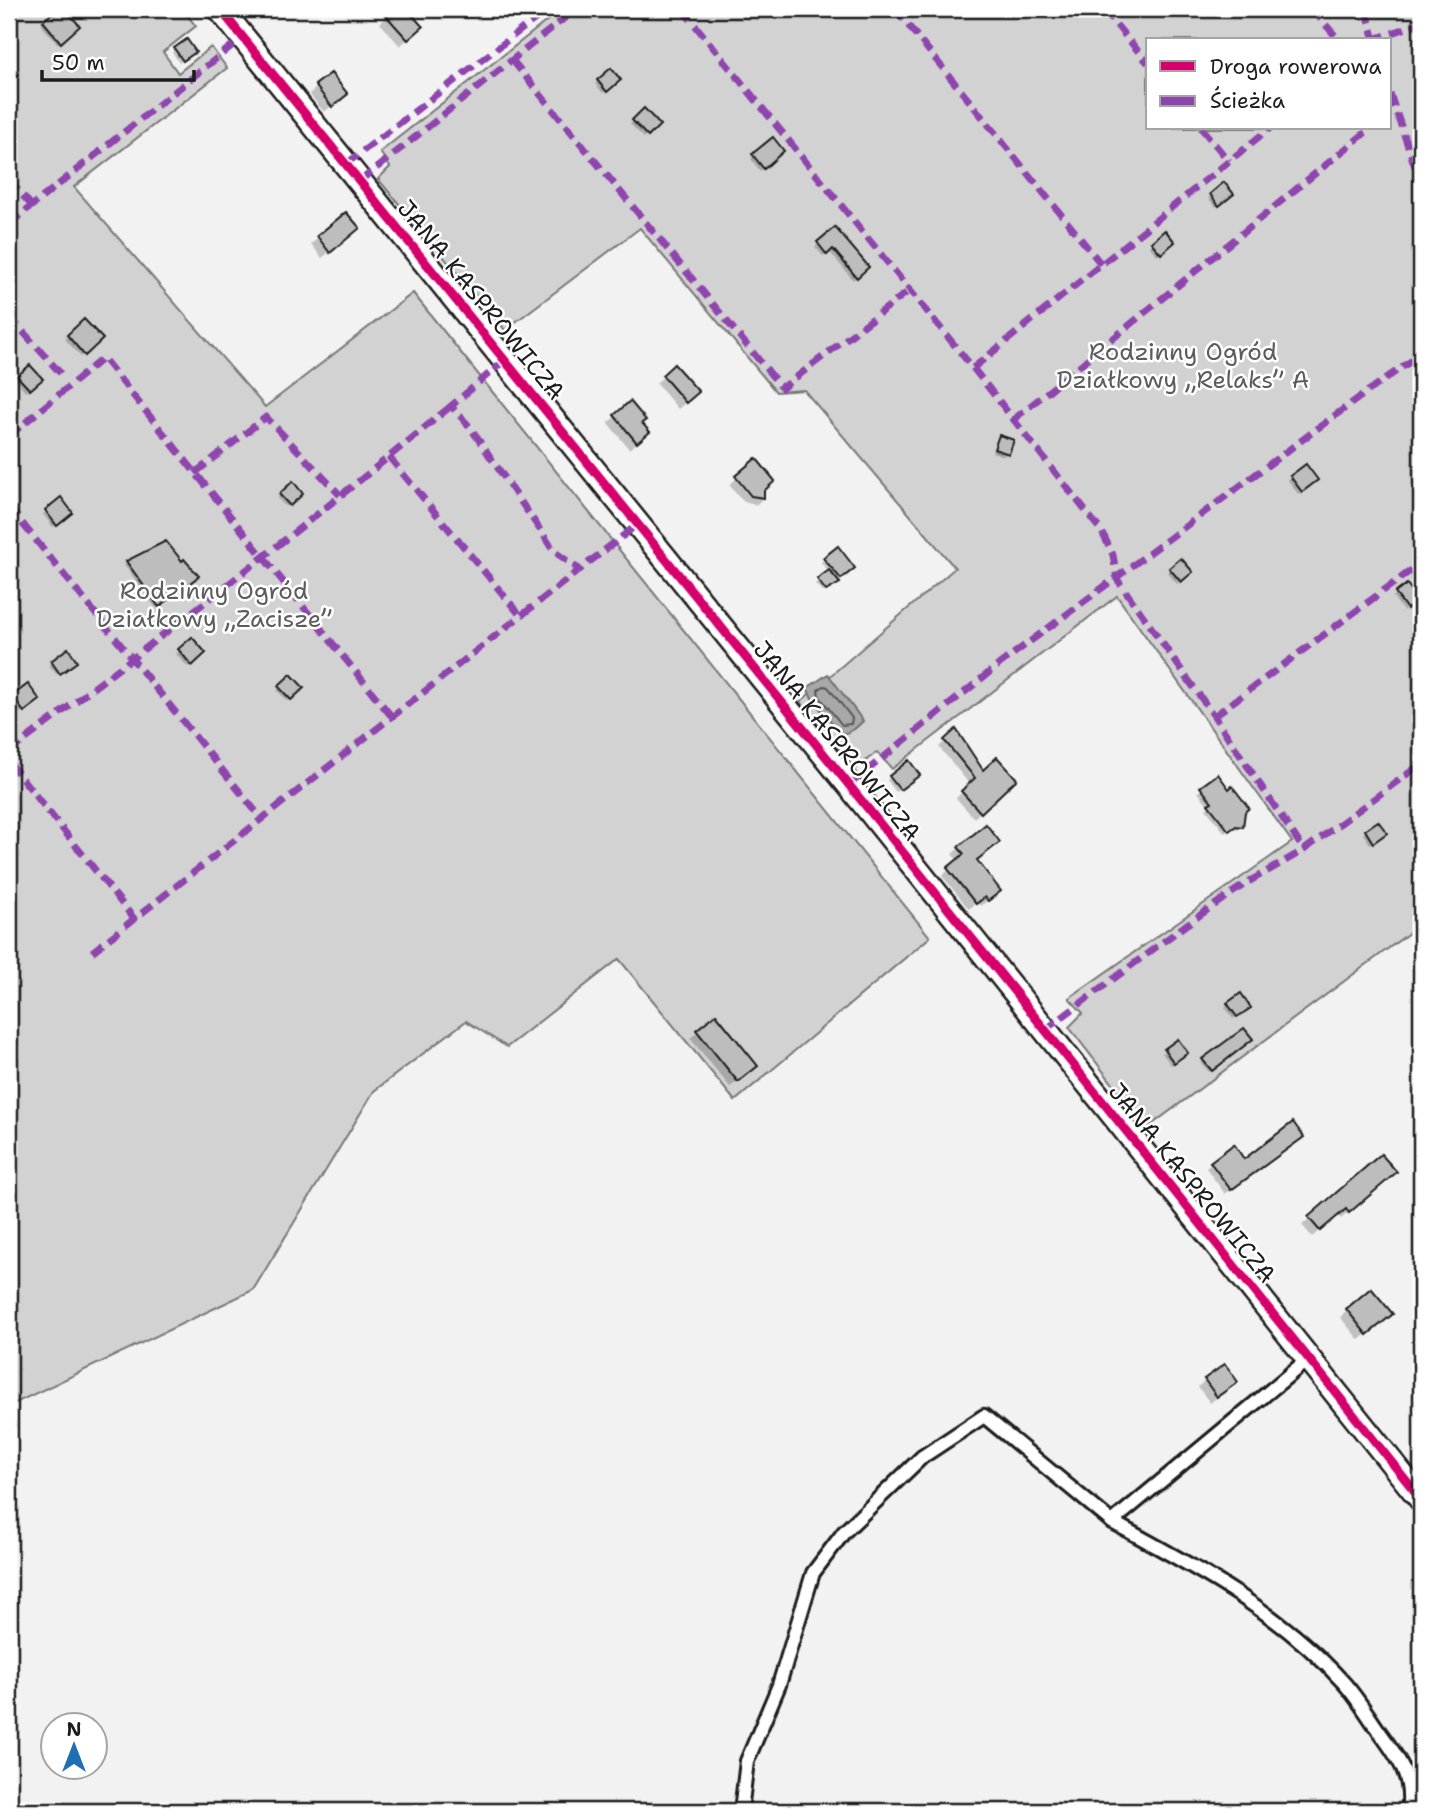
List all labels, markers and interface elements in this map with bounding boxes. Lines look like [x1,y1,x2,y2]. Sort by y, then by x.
scale bar [42,38,194,82]
legend [1146,38,1392,130]
text: 50 m [52,49,105,77]
text: Droga rowerowa [1210,53,1382,81]
text: Ścieżka [1210,86,1285,115]
street label: JANA KASPROWICZA [390,193,572,407]
park label: Rodzinny Ogród Działkowy „Relaks” A [1057,336,1309,396]
park label: Rodzinny Ogród Działkowy „Zacisze” [96,575,332,635]
street label: JANA KASPROWICZA [746,634,928,848]
street label: JANA KASPROWICZA [1101,1076,1283,1290]
north arrow [38,1712,108,1782]
text: N [66,1717,82,1742]

